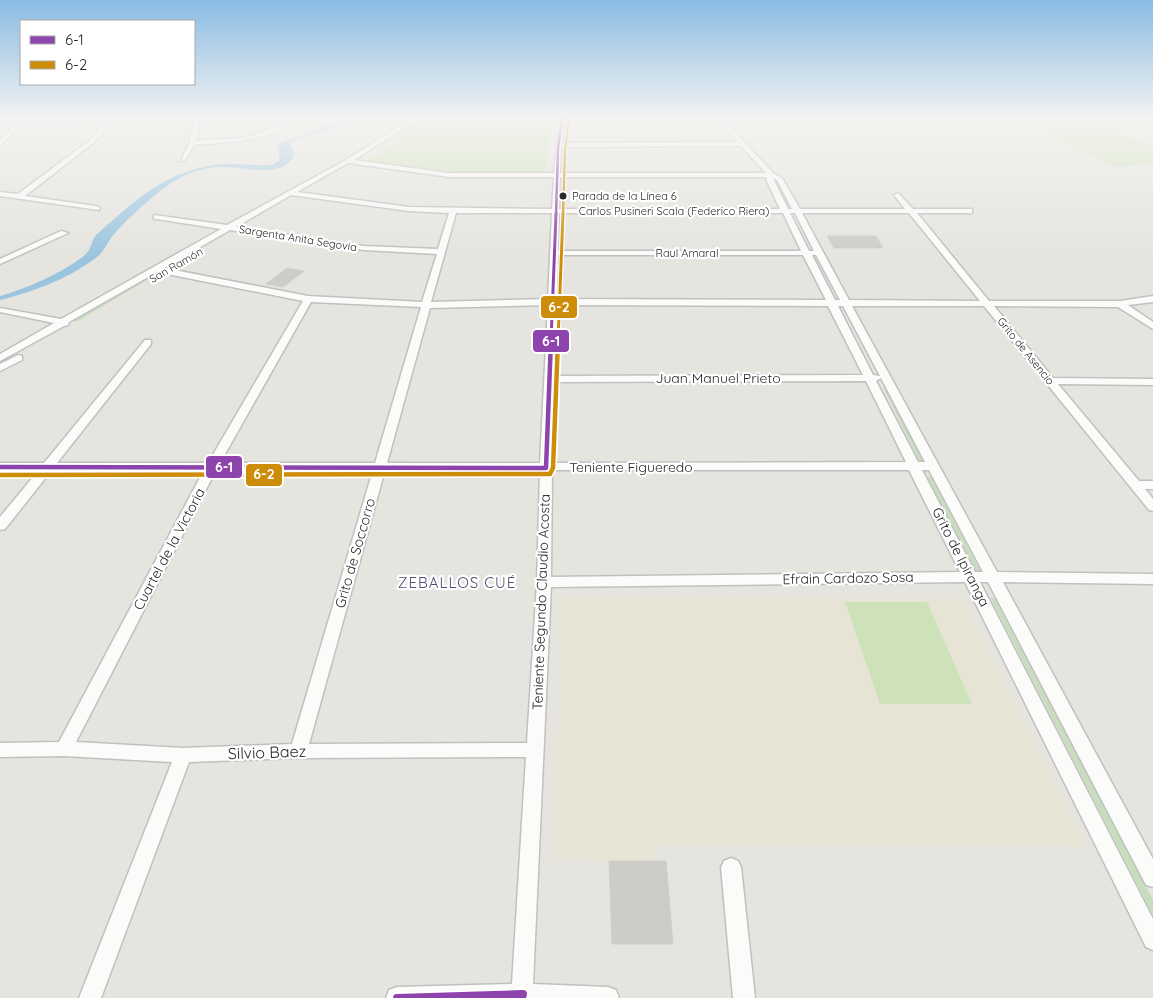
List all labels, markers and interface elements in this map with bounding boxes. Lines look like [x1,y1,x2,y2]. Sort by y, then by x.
legend [20,20,195,85]
text: 6-1 [65,30,84,49]
text: 6-2 [65,55,87,74]
place label: Parada de la Línea 6 [572,189,677,203]
marker: Parada de la Línea 6 [558,191,568,201]
street label: Carlos Pusineri Scala (Federico Riera) [579,204,769,218]
street label: Sargenta Anita Segovia [238,222,358,254]
street label: San Ramón [147,244,205,286]
street label: Raul Amaral [656,246,718,260]
line badge: 6-2 [540,295,578,319]
text: 6-2 [548,298,570,316]
street label: Grito de Asencio [994,314,1058,388]
line badge: 6-1 [532,329,570,353]
text: 6-1 [542,332,560,350]
street label: Juan Manuel Prieto [655,369,781,387]
line badge: 6-1 [205,455,243,479]
text: 6-1 [215,458,233,476]
street label: Teniente Figueredo [569,458,693,476]
line badge: 6-2 [245,463,283,487]
text: 6-2 [253,465,275,483]
street label: Cuartel de la Victoria [129,485,209,613]
street label: Teniente Segundo Claudio Acosta [528,494,554,710]
street label: Grito de Soccorro [331,496,379,610]
street label: Grito de Ipiranga [928,504,994,610]
street label: Efrain Cardozo Sosa [782,568,914,588]
district label: ZEBALLOS CUÉ [398,573,516,592]
street label: Silvio Baez [227,741,307,763]

